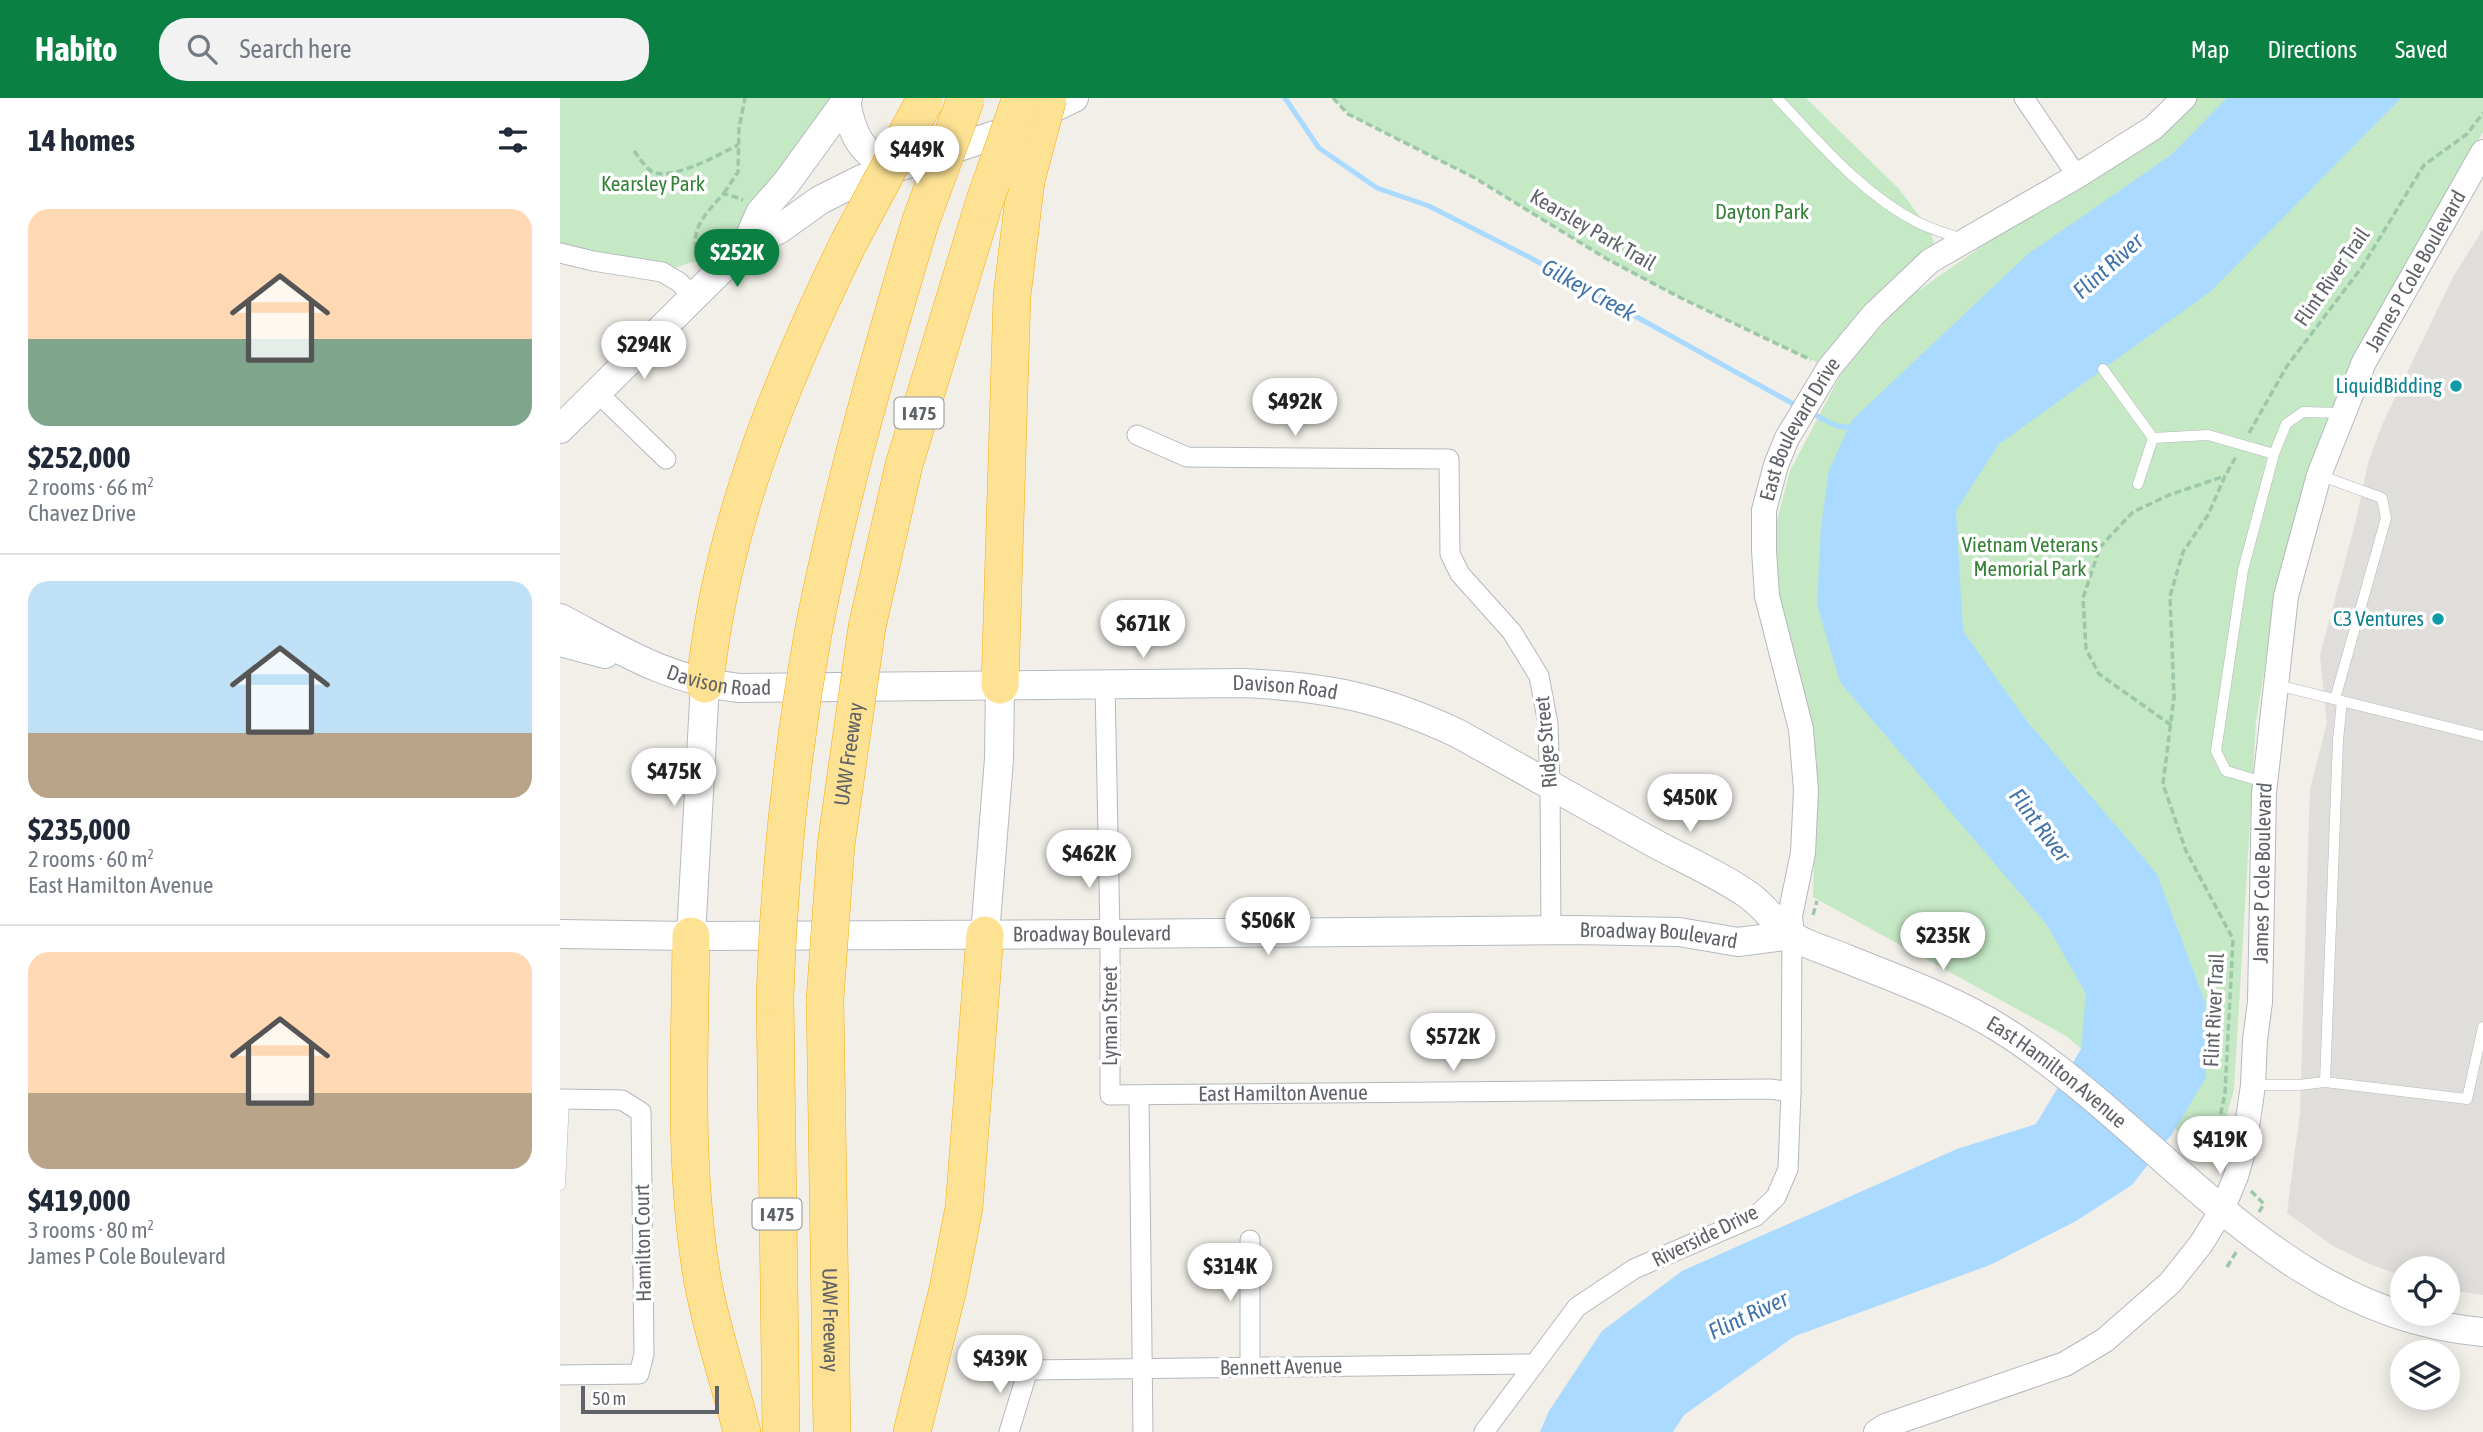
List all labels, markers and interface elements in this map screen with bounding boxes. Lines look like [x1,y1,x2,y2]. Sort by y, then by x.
search box [159,18,649,81]
text: Habito [35,30,117,68]
icon: search [183,30,221,68]
text: Search here [239,34,352,64]
text: Map [2191,36,2229,63]
text: Directions [2267,36,2357,63]
text: Saved [2395,36,2448,63]
icon: filters [494,121,532,159]
text: 14 homes [28,123,135,157]
pin: $449K [868,126,966,186]
text: $449K [890,136,944,162]
park label: Kearsley Park [601,171,705,195]
street label: Kearsley Park Trail [1527,184,1661,275]
street label: James P Cole Boulevard [2360,186,2470,355]
park label: Dayton Park [1715,199,1809,223]
street label: Flint River Trail [2289,222,2374,330]
water label: Flint River [2068,227,2149,304]
pin: $252K [688,230,786,289]
text: $252K [710,239,764,265]
water label: Gilkey Creek [1538,254,1641,327]
icon: home [217,255,343,381]
pin: $294K [595,322,693,381]
text: $294K [617,331,671,357]
street label: East Boulevard Drive [1754,352,1844,503]
place label: LiquidBidding [2335,373,2442,397]
pin: $492K [1246,378,1344,438]
marker: LiquidBidding [2448,378,2464,394]
text: $492K [1268,388,1322,414]
road number: I 475 [894,398,944,428]
text: $252,000 [28,440,131,474]
text: 2 rooms · 66 m² [28,474,154,500]
text: Chavez Drive [28,500,136,526]
park label: Vietnam Veterans Memorial Park [1962,532,2098,580]
pin: $671K [1094,601,1192,660]
place label: C3 Ventures [2333,606,2424,630]
text: $671K [1116,610,1170,636]
marker: C3 Ventures [2430,611,2446,627]
icon: home [217,627,343,753]
street label: Davison Road [664,659,771,699]
street label: Davison Road [1232,670,1340,704]
street label: Ridge Street [1529,695,1561,789]
street label: UAW Freeway [829,701,867,807]
pin: $475K [625,748,723,808]
text: $475K [647,758,701,784]
pin: $450K [1641,774,1739,834]
street label: James P Cole Boulevard [2248,781,2276,964]
water label: Flint River [2004,783,2077,868]
text: $450K [1663,784,1717,810]
text: $235,000 [28,812,131,846]
pin: $462K [1040,830,1138,890]
text: $462K [1062,840,1116,866]
text: 2 rooms · 60 m² [28,846,154,872]
text: East Hamilton Avenue [28,872,214,898]
pin: $506K [1219,898,1317,957]
text: $506K [1241,907,1295,933]
pin: $235K [1894,912,1992,972]
street label: Broadway Boulevard [1579,917,1740,953]
street label: Broadway Boulevard [1013,920,1171,945]
text: $235K [1916,922,1970,948]
street label: Flint River Trail [2198,952,2228,1068]
street label: Lyman Street [1097,966,1121,1066]
icon: home [217,998,343,1124]
street label: East Hamilton Avenue [1983,1010,2132,1132]
pin: $572K [1404,1014,1502,1073]
text: $572K [1426,1023,1480,1049]
street label: East Hamilton Avenue [1198,1080,1368,1105]
pin: $419K [2171,1116,2269,1176]
text: $419K [2193,1126,2247,1152]
text: $419,000 [28,1183,131,1217]
street label: Hamilton Court [629,1184,655,1302]
road number: I 475 [752,1198,802,1230]
street label: Riverside Drive [1648,1199,1761,1271]
text: 3 rooms · 80 m² [28,1217,154,1243]
text: James P Cole Boulevard [28,1243,226,1269]
pin: $314K [1181,1244,1279,1303]
text: $314K [1203,1253,1257,1279]
map controls [2390,1256,2460,1410]
button: locate [2390,1256,2460,1326]
street label: UAW Freeway [818,1268,844,1373]
water label: Flint River [1704,1285,1793,1345]
pin: $439K [951,1336,1049,1395]
button: layers [2390,1340,2460,1410]
text: $439K [973,1345,1027,1371]
street label: Bennett Avenue [1220,1353,1342,1379]
scale bar [581,1383,719,1415]
text: 50 m [592,1387,626,1409]

